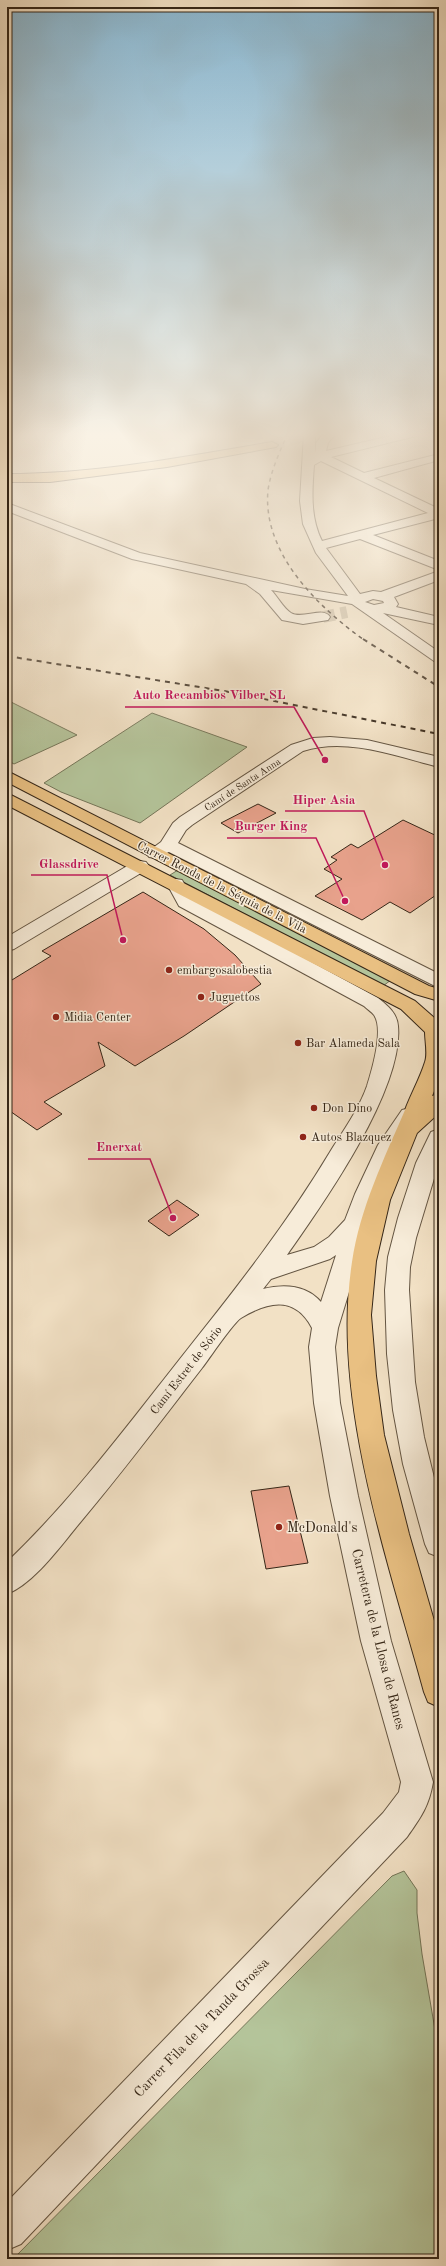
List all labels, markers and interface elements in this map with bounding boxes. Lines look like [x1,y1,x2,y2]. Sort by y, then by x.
callout: Auto Recambios Vilber SL [125,682,294,707]
text: Auto Recambios Vilber SL [132,689,286,702]
street label: Camí de Santa Anna [203,756,283,813]
callout: Hiper Asia [285,786,364,811]
text: Hiper Asia [293,794,356,807]
callout: Burger King [227,813,316,838]
text: Burger King [235,820,308,833]
street label: Carrer Ronda de la Séquia de la Vila [135,840,308,936]
callout: Glassdrive [31,850,107,875]
text: Glassdrive [39,858,99,871]
marker: embargosalobestia [164,965,174,975]
place label: embargosalobestia [177,965,272,977]
marker: Juguettos [196,992,206,1002]
place label: Juguettos [209,992,260,1004]
marker: Midia Center [51,1012,61,1022]
place label: Midia Center [64,1012,131,1024]
marker: Bar Alameda Sala [293,1038,303,1048]
place label: Bar Alameda Sala [306,1038,400,1050]
marker: Don Dino [309,1103,319,1113]
place label: Don Dino [322,1103,372,1115]
marker: Autos Blazquez [298,1132,308,1142]
place label: Autos Blazquez [311,1132,391,1144]
callout: Enerxat [88,1134,150,1159]
text: Enerxat [96,1141,142,1154]
street label: Camí Estret de Sório [149,1324,225,1417]
place label: McDonald's [287,1521,358,1535]
marker: McDonald's [274,1522,284,1532]
street label: Carretera de la Llosa de Ranes [349,1547,407,1731]
street label: Carrer Fila de la Tanda Grossa [131,1955,272,2100]

